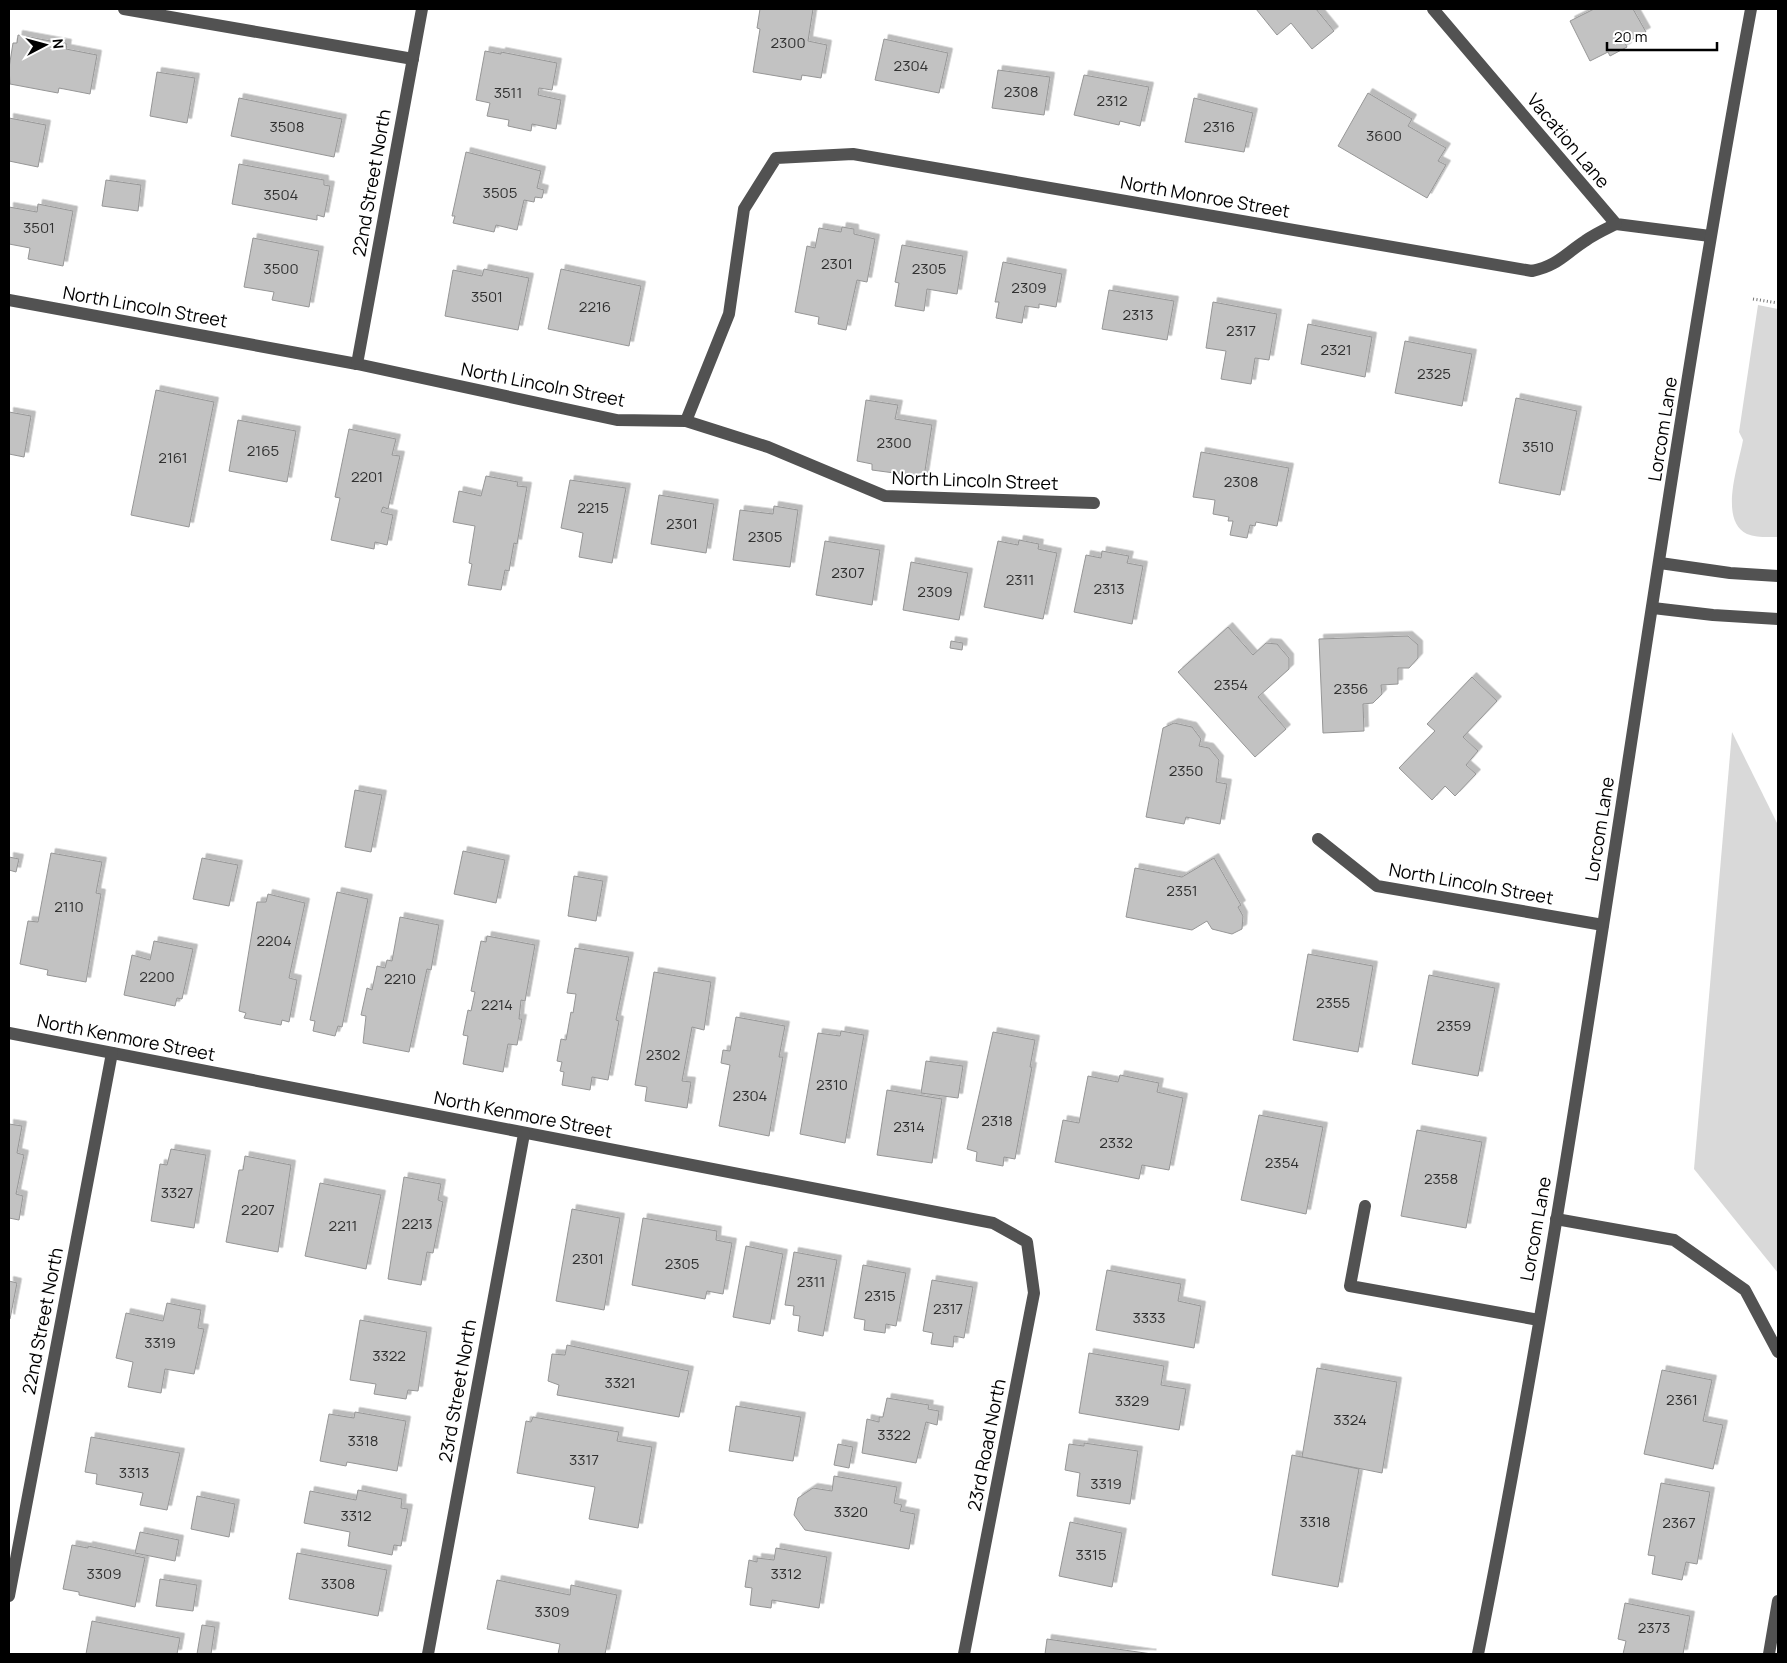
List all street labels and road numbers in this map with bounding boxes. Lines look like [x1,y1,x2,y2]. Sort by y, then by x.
street label: Vacation Lane [1522,88,1615,193]
street label: 22nd Street North [346,107,396,258]
street label: North Monroe Street [1119,169,1292,223]
street label: North Lincoln Street [61,280,229,332]
street label: North Lincoln Street [459,356,627,412]
street label: Lorcom Lane [1642,375,1682,483]
street label: North Lincoln Street [891,465,1059,495]
street label: Lorcom Lane [1579,775,1619,883]
street label: North Lincoln Street [1387,857,1555,909]
street label: North Kenmore Street [35,1008,217,1066]
street label: North Kenmore Street [432,1085,614,1143]
street label: Lorcom Lane [1514,1175,1556,1283]
street label: 22nd Street North [16,1245,68,1396]
street label: 23rd Street North [433,1318,481,1464]
street label: 23rd Road North [961,1377,1011,1513]

